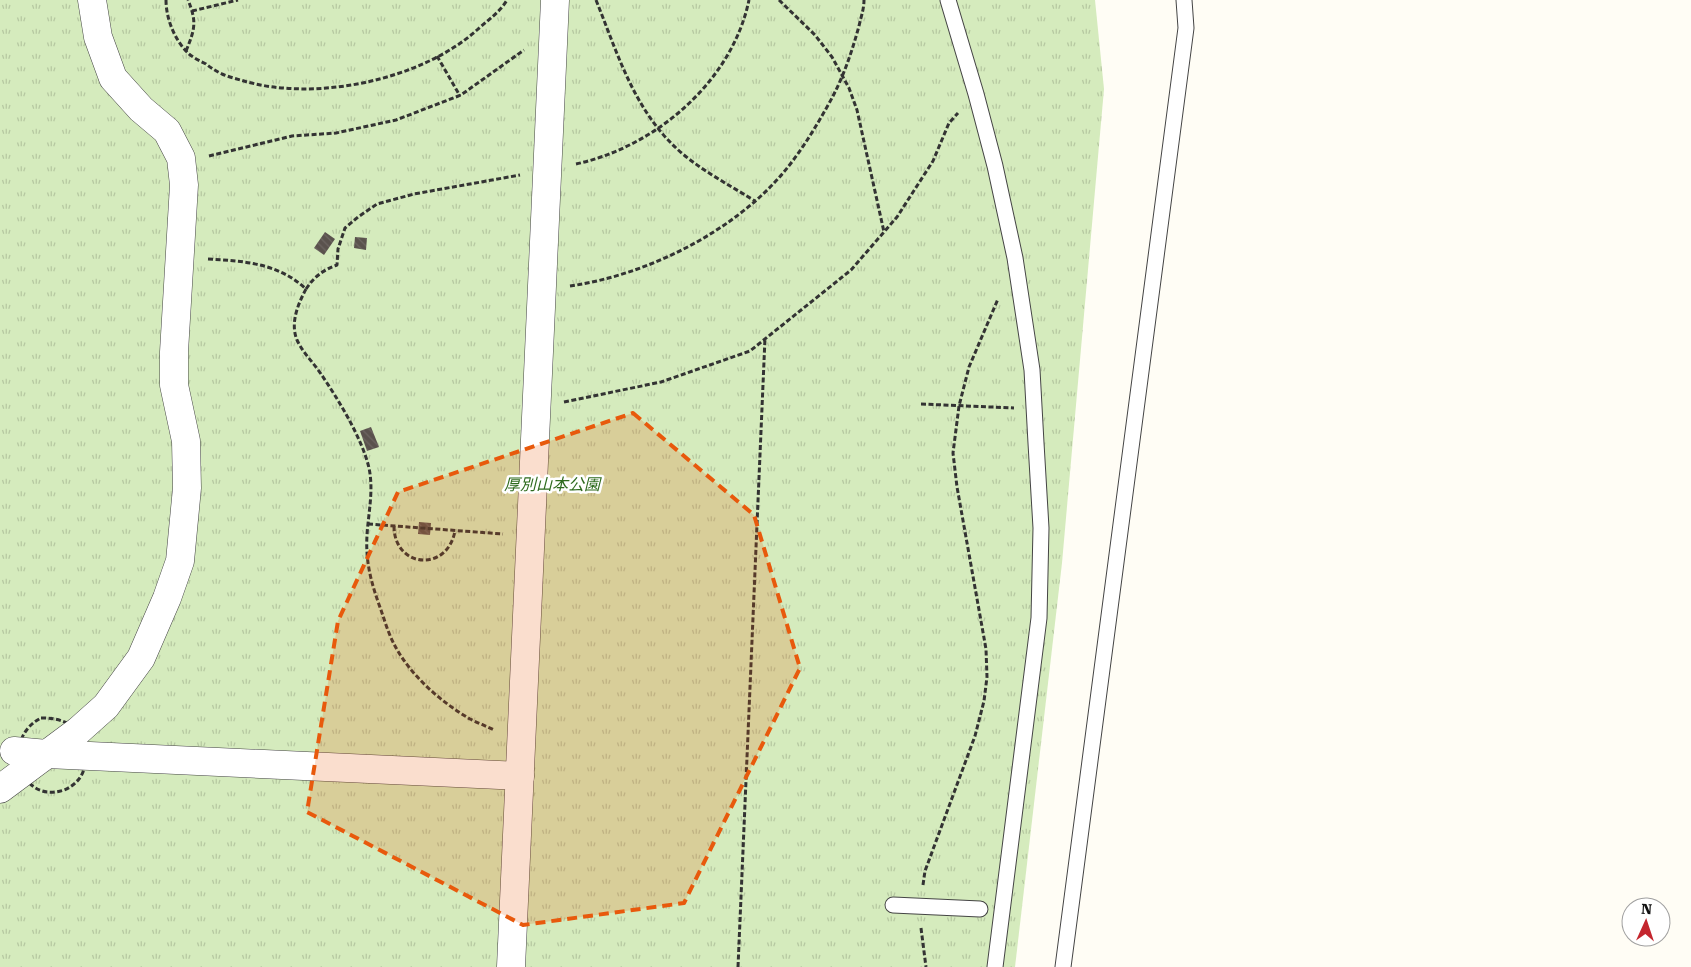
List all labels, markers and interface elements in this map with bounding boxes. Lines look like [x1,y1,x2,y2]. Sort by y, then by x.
park label: 厚別山本公園 [504,475,602,494]
north arrow [1621,897,1671,947]
text: N [1641,901,1653,917]

